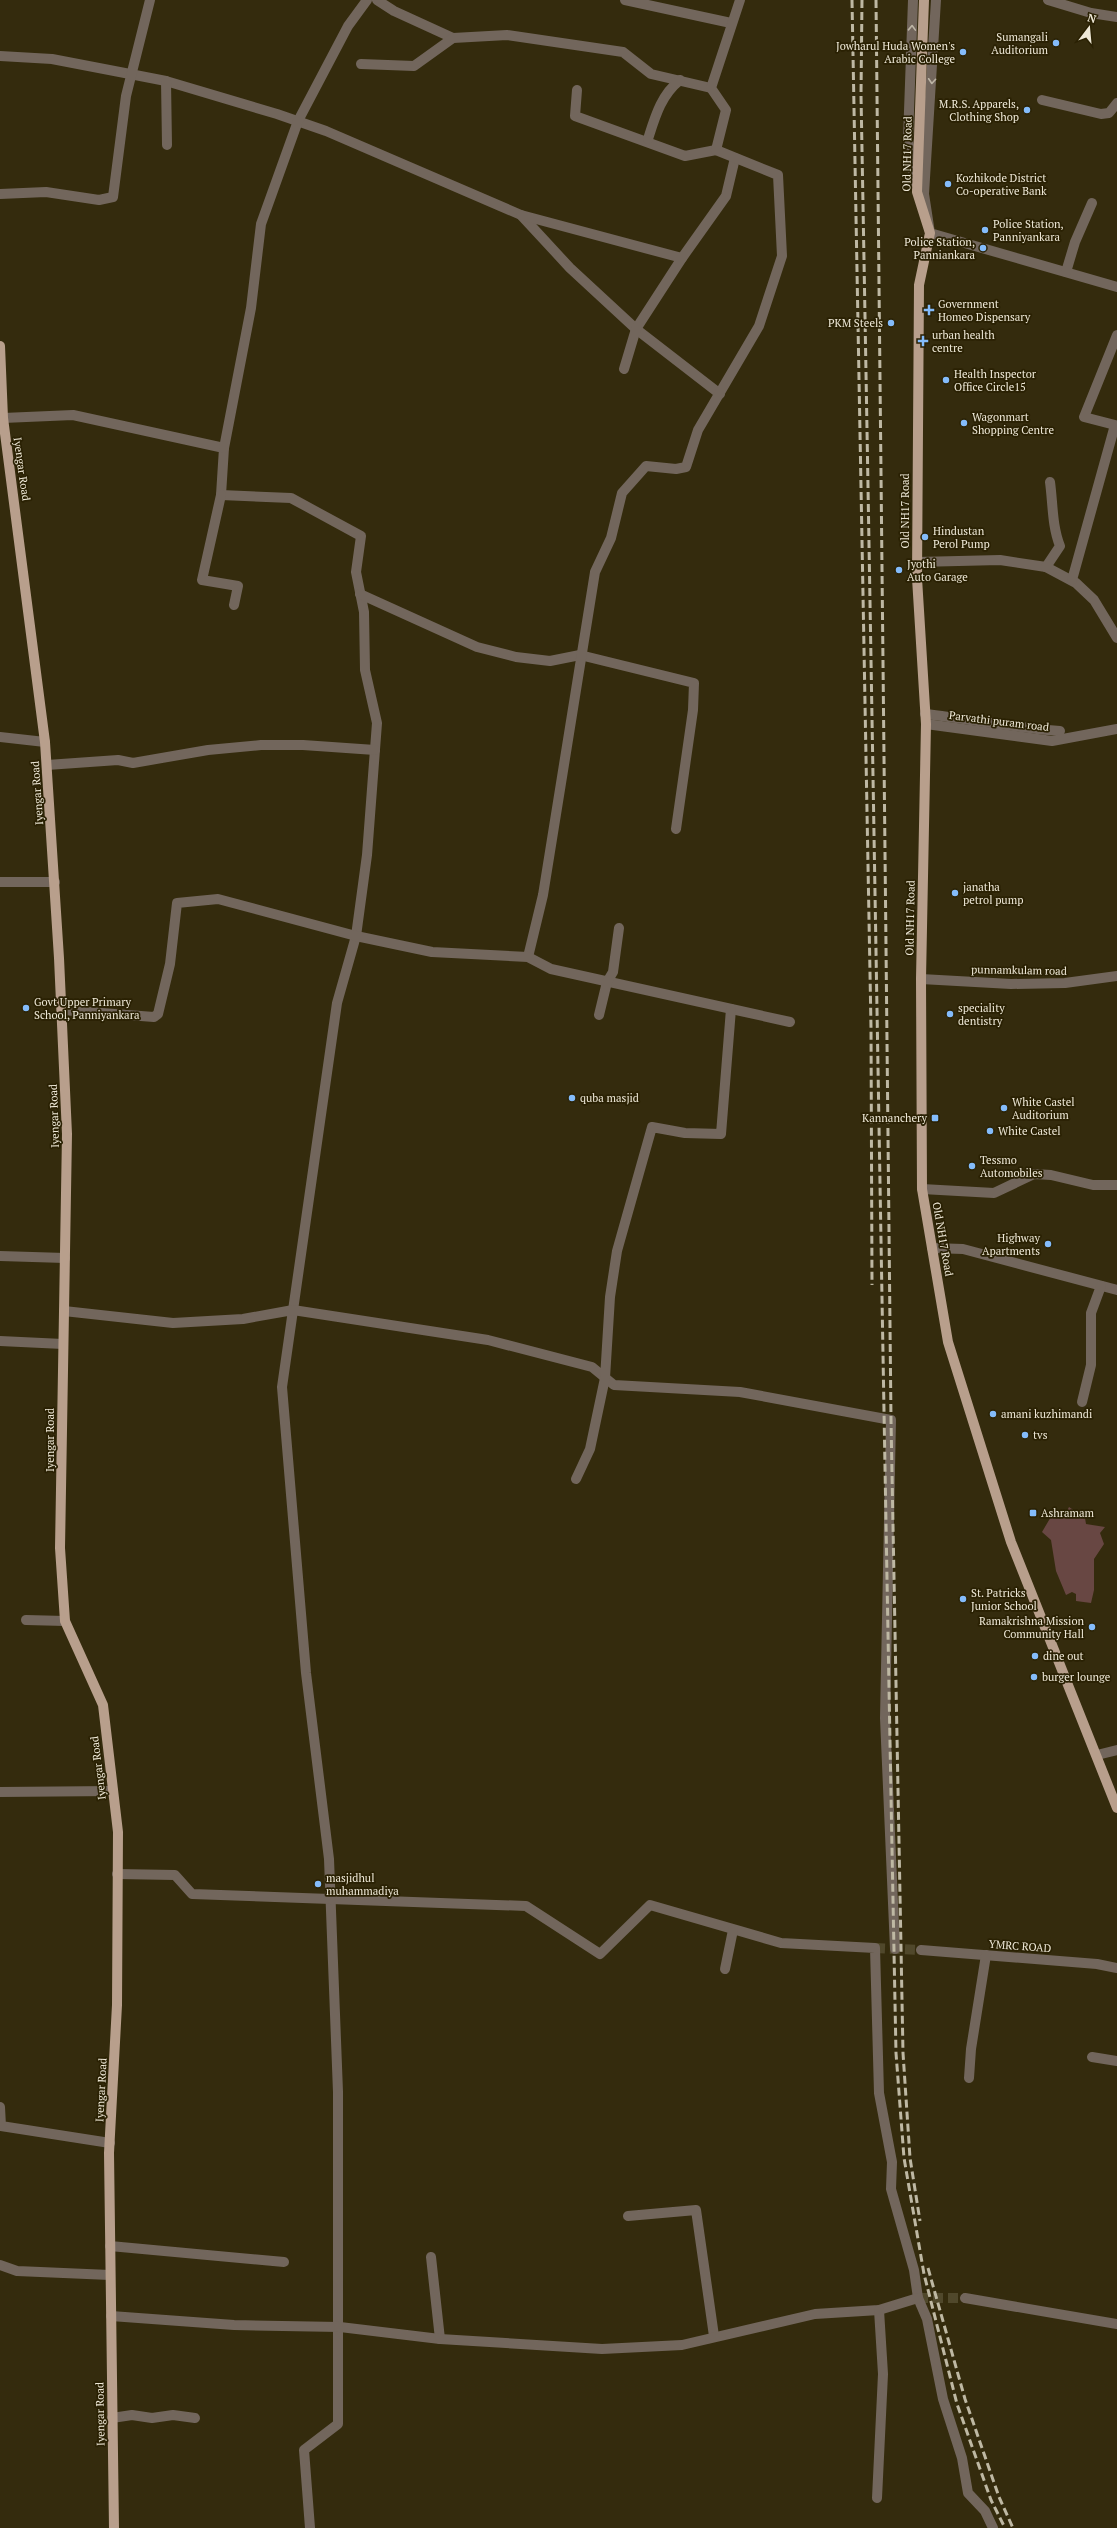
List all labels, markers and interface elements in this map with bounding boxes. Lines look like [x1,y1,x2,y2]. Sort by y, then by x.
north arrow [1069,8,1109,48]
text: N [1086,11,1098,26]
one-way arrow [907,25,916,31]
place label: Sumangali Auditorium [991,30,1049,57]
marker: Sumangali Auditorium [1051,38,1061,48]
place label: Jowharul Huda Women's Arabic College [836,39,955,66]
marker: Jowharul Huda Women's Arabic College [958,47,968,57]
one-way arrow [927,78,936,84]
place label: M.R.S. Apparels, Clothing Shop [939,97,1019,124]
marker: M.R.S. Apparels, Clothing Shop [1022,105,1032,115]
street label: Old NH17 Road [899,116,915,192]
place label: Kozhikode District Co-operative Bank [956,171,1047,198]
marker: Kozhikode District Co-operative Bank [943,179,953,189]
place label: Police Station, Panniyankara [993,217,1064,244]
marker: Police Station, Panniyankara [980,225,990,235]
place label: Police Station, Panniankara [904,235,975,262]
marker: Police Station, Panniankara [978,243,988,253]
place label: Government Homeo Dispensary [938,297,1031,324]
marker: Government Homeo Dispensary [923,304,935,316]
place label: PKM Steels [828,316,883,330]
marker: PKM Steels [886,318,896,328]
place label: urban health centre [932,328,995,355]
marker: urban health centre [917,335,929,347]
place label: Health Inspector Office Circle15 [954,367,1037,394]
marker: Health Inspector Office Circle15 [941,375,951,385]
place label: Wagonmart Shopping Centre [972,410,1054,437]
marker: Wagonmart Shopping Centre [959,418,969,428]
street label: Iyengar Road [11,436,33,502]
street label: Old NH17 Road [898,473,912,549]
place label: Hindustan Perol Pump [933,524,990,551]
marker: Hindustan Perol Pump [920,532,930,542]
place label: Jyothi Auto Garage [907,557,968,584]
marker: Jyothi Auto Garage [894,565,904,575]
street label: Parvathi puram road [948,708,1050,734]
street label: Iyengar Road [28,761,46,825]
street label: Old NH17 Road [902,880,918,956]
place label: janatha petrol pump [963,880,1023,907]
marker: janatha petrol pump [950,888,960,898]
street label: punnamkulam road [971,962,1067,978]
place label: Govt Upper Primary School, Panniyankara [34,995,140,1022]
place label: speciality dentistry [958,1001,1005,1028]
marker: Govt Upper Primary School, Panniyankara [21,1003,31,1013]
marker: speciality dentistry [945,1009,955,1019]
street label: Iyengar Road [46,1084,62,1148]
place label: quba masjid [580,1091,639,1105]
marker: quba masjid [567,1093,577,1103]
place label: White Castel Auditorium [1012,1095,1075,1122]
marker: White Castel Auditorium [999,1103,1009,1113]
place label: Kannanchery [862,1111,927,1125]
marker: Kannanchery [930,1113,940,1123]
place label: White Castel [998,1124,1061,1138]
marker: White Castel [985,1126,995,1136]
place label: Tessmo Automobiles [980,1153,1043,1180]
marker: Tessmo Automobiles [967,1161,977,1171]
street label: Old NH17 Road [930,1201,956,1277]
place label: Highway Apartments [982,1231,1040,1258]
marker: Highway Apartments [1043,1239,1053,1249]
place label: amani kuzhimandi [1001,1407,1092,1421]
street label: Iyengar Road [43,1408,57,1472]
marker: amani kuzhimandi [988,1409,998,1419]
place label: tvs [1033,1428,1048,1442]
marker: tvs [1020,1430,1030,1440]
place label: Ashramam [1041,1506,1095,1520]
marker: Ashramam [1028,1508,1038,1518]
place label: St. Patricks Junior School [971,1586,1037,1613]
marker: St. Patricks Junior School [958,1594,968,1604]
place label: Ramakrishna Mission Community Hall [979,1614,1084,1641]
marker: Ramakrishna Mission Community Hall [1087,1622,1097,1632]
place label: dine out [1043,1649,1084,1663]
marker: dine out [1030,1651,1040,1661]
place label: burger lounge [1042,1670,1111,1684]
marker: burger lounge [1029,1672,1039,1682]
street label: Iyengar Road [87,1735,109,1801]
place label: masjidhul muhammadiya [326,1871,399,1898]
marker: masjidhul muhammadiya [313,1879,323,1889]
street label: YMRC ROAD [988,1937,1052,1955]
street label: Iyengar Road [92,2058,110,2122]
street label: Iyengar Road [92,2382,108,2446]

